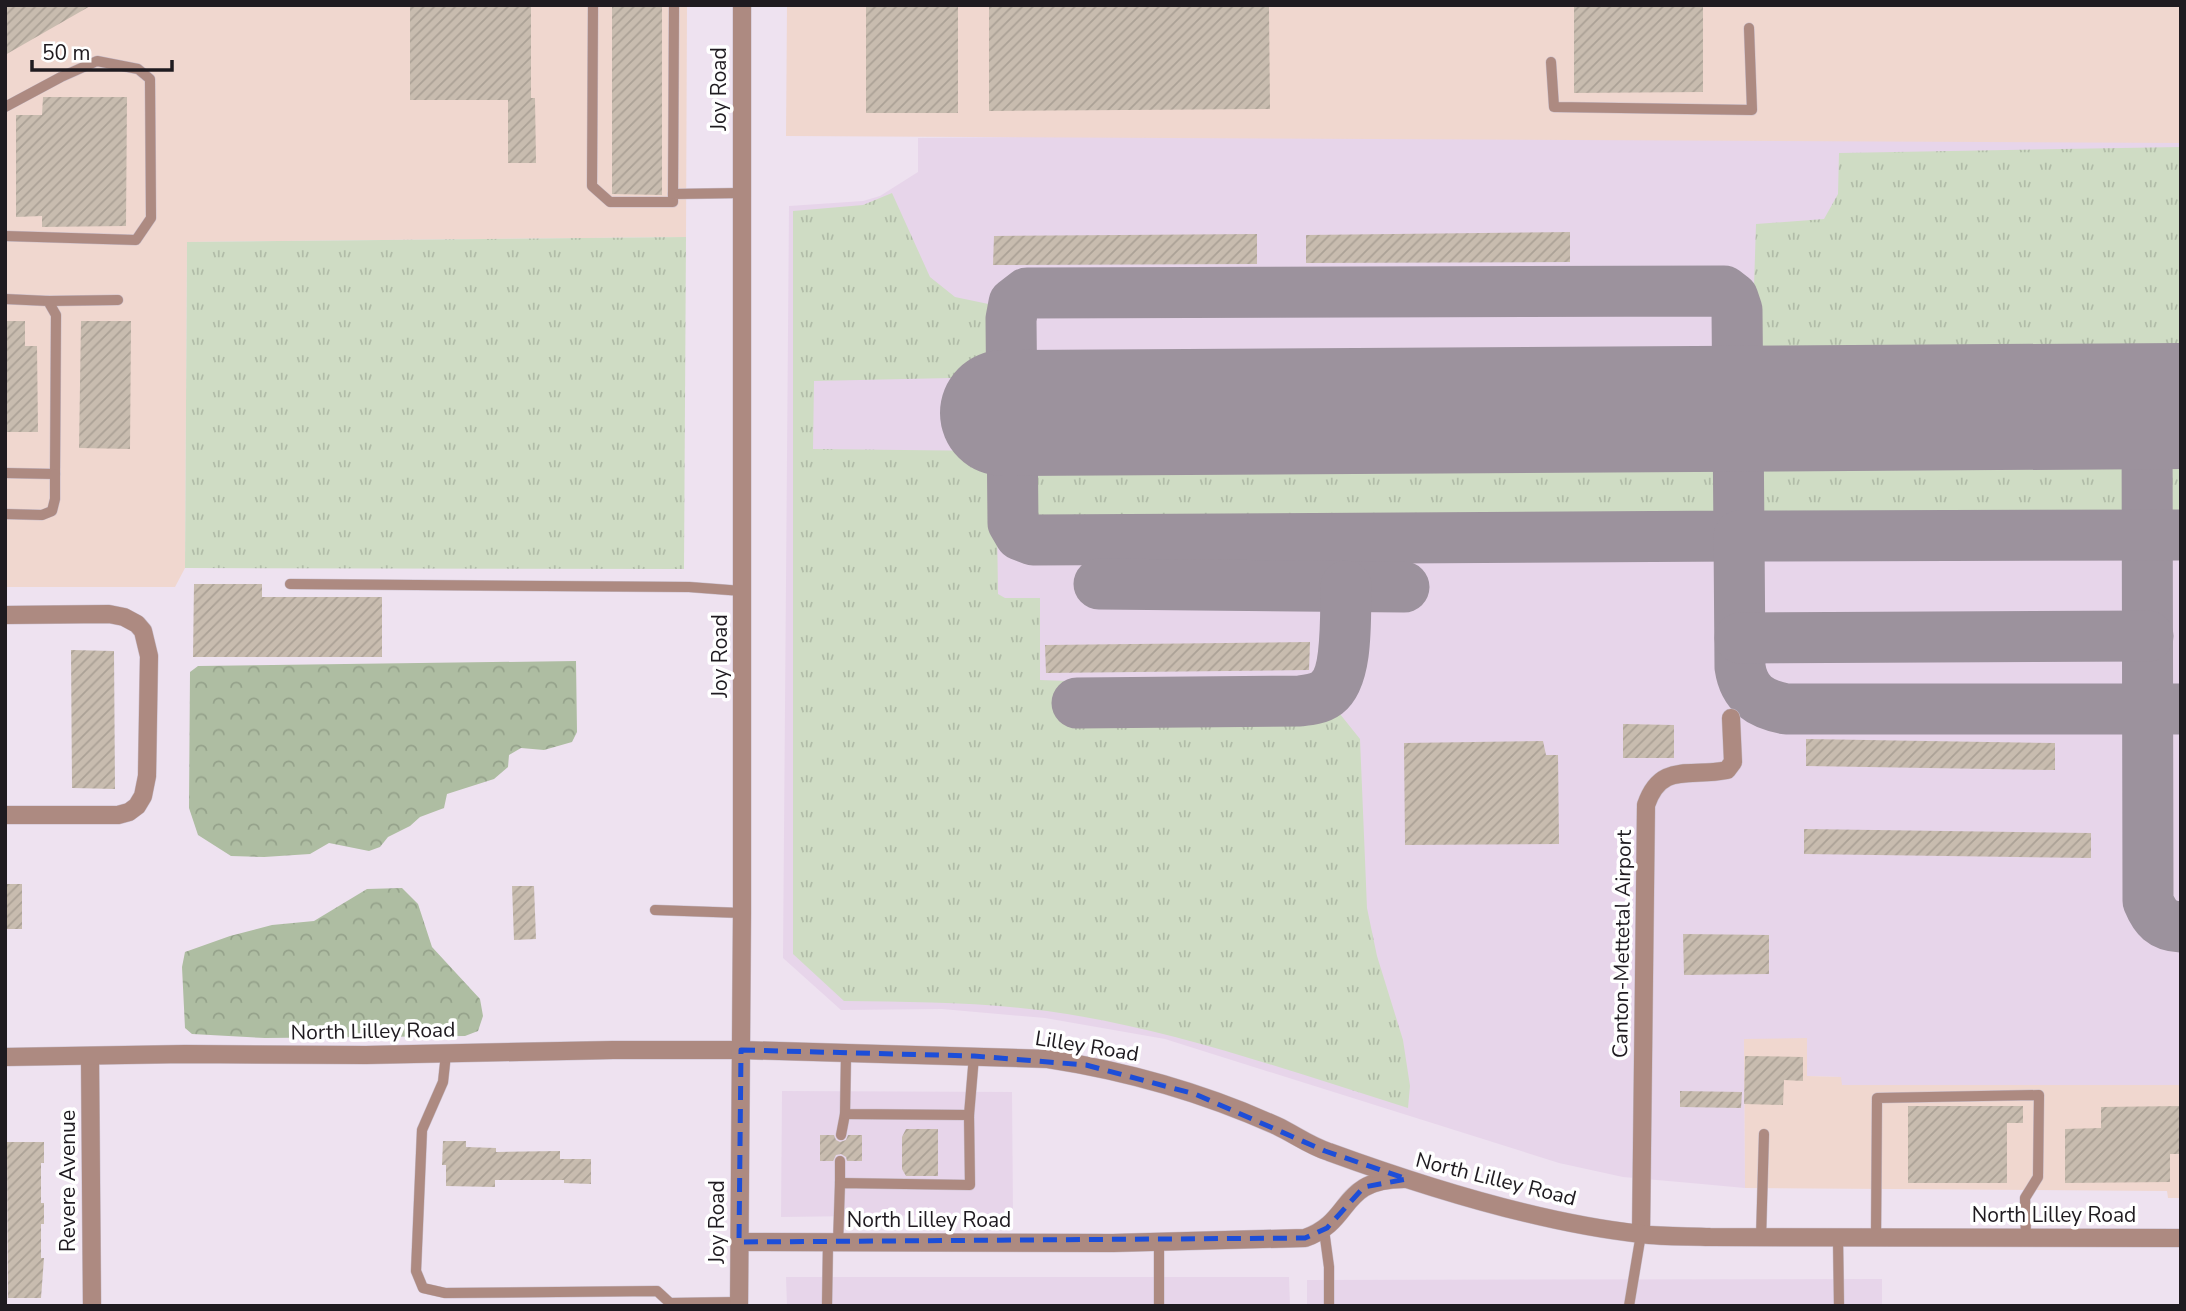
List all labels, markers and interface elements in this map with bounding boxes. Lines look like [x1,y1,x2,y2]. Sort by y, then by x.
scale bar [32,28,172,72]
text: 50 m [42,39,91,67]
street label: Joy Road [705,47,733,132]
street label: Joy Road [706,614,734,699]
street label: Canton-Mettetal Airport [1606,829,1638,1058]
street label: North Lilley Road [290,1016,456,1046]
street label: Lilley Road [1033,1024,1141,1068]
street label: Revere Avenue [54,1110,82,1252]
street label: North Lilley Road [1413,1145,1579,1213]
street label: Joy Road [703,1180,731,1265]
street label: North Lilley Road [1972,1201,2136,1229]
street label: North Lilley Road [847,1206,1011,1234]

